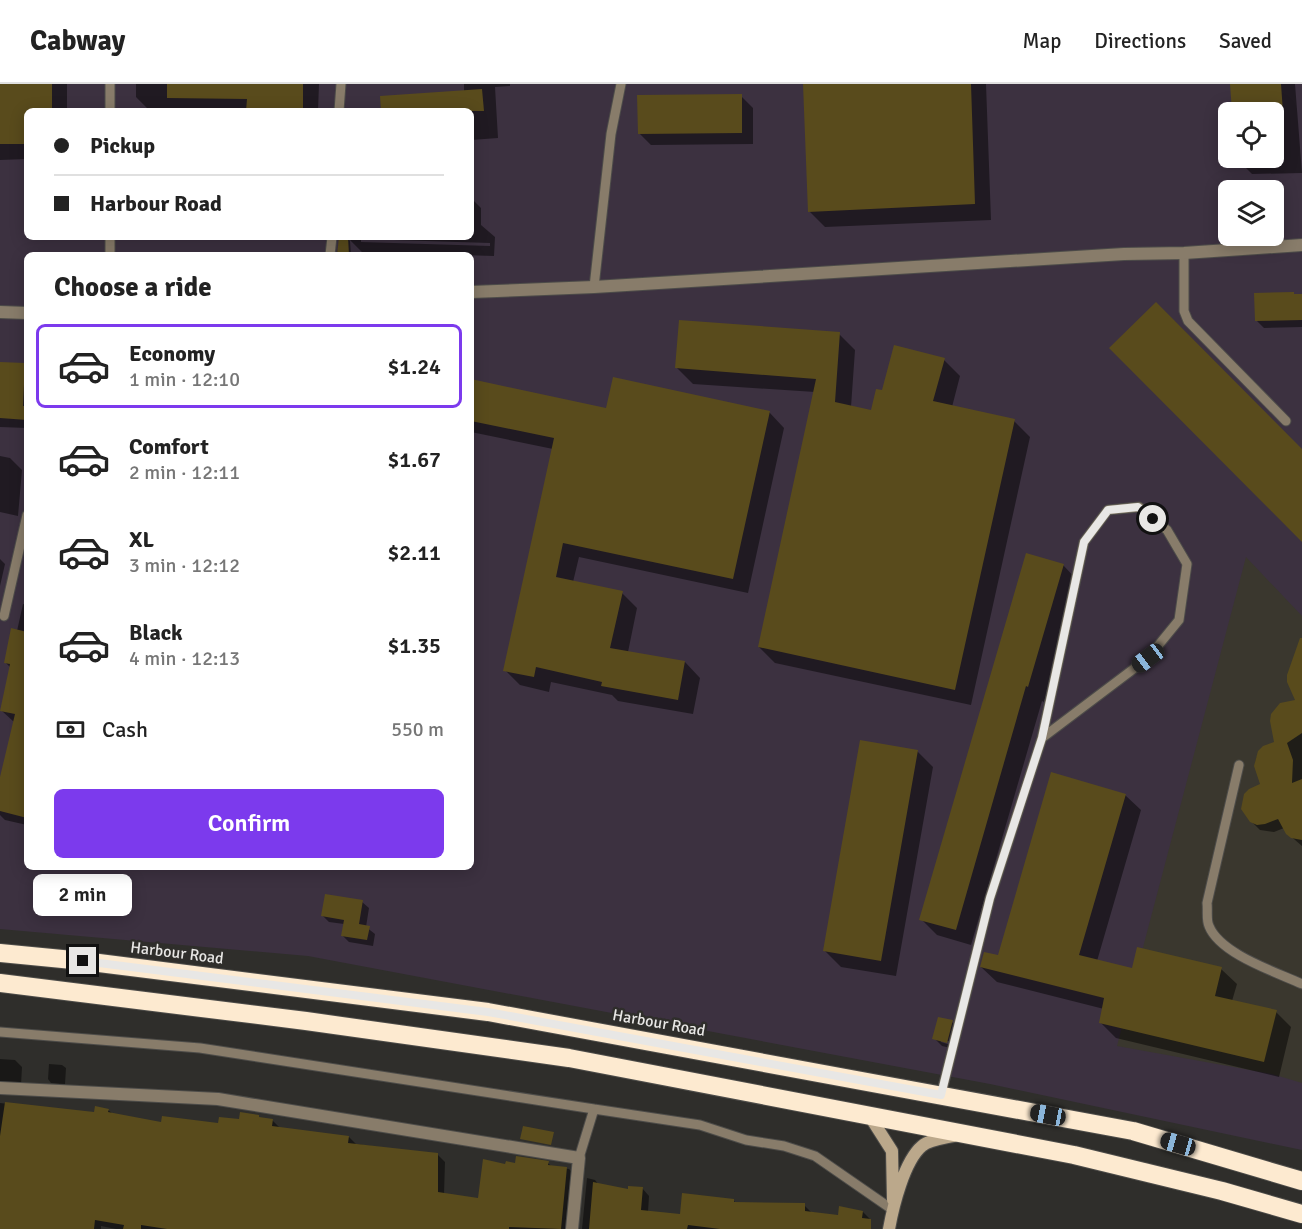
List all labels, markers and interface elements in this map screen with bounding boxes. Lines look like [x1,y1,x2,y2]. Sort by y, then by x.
text: Cabway [30,24,125,58]
text: Map [1023,28,1061,54]
text: Directions [1094,28,1186,54]
text: Saved [1219,28,1272,54]
map controls [1218,102,1284,246]
button: locate [1218,102,1284,168]
text: Pickup [90,132,155,159]
button: layers [1218,180,1284,246]
text: Harbour Road [90,190,222,217]
text: Choose a ride [54,271,212,304]
icon: car [57,339,111,393]
text: Economy [129,340,215,367]
text: $1.24 [387,353,441,380]
text: 1 min · 12:10 [129,367,240,392]
icon: car [57,432,111,486]
text: Comfort [129,433,209,460]
text: $1.67 [387,446,441,473]
text: 2 min · 12:11 [129,460,240,485]
route start [1139,505,1166,532]
icon: car [57,525,111,579]
text: XL [129,526,154,553]
text: $2.11 [387,539,441,566]
text: 3 min · 12:12 [129,553,240,578]
icon: car [57,618,111,672]
text: Black [129,619,183,646]
text: $1.35 [387,632,441,659]
car [1128,640,1168,676]
text: 4 min · 12:13 [129,646,240,671]
icon: cash [54,713,87,746]
text: Cash [102,716,148,743]
text: 550 m [391,717,444,742]
button: Confirm [54,789,444,858]
callout: 2 min [34,874,132,916]
text: 2 min [59,882,106,907]
street label: Harbour Road [129,937,225,969]
route end [69,947,96,974]
street label: Harbour Road [611,1005,707,1041]
car [1029,1103,1067,1127]
car [1158,1130,1198,1158]

